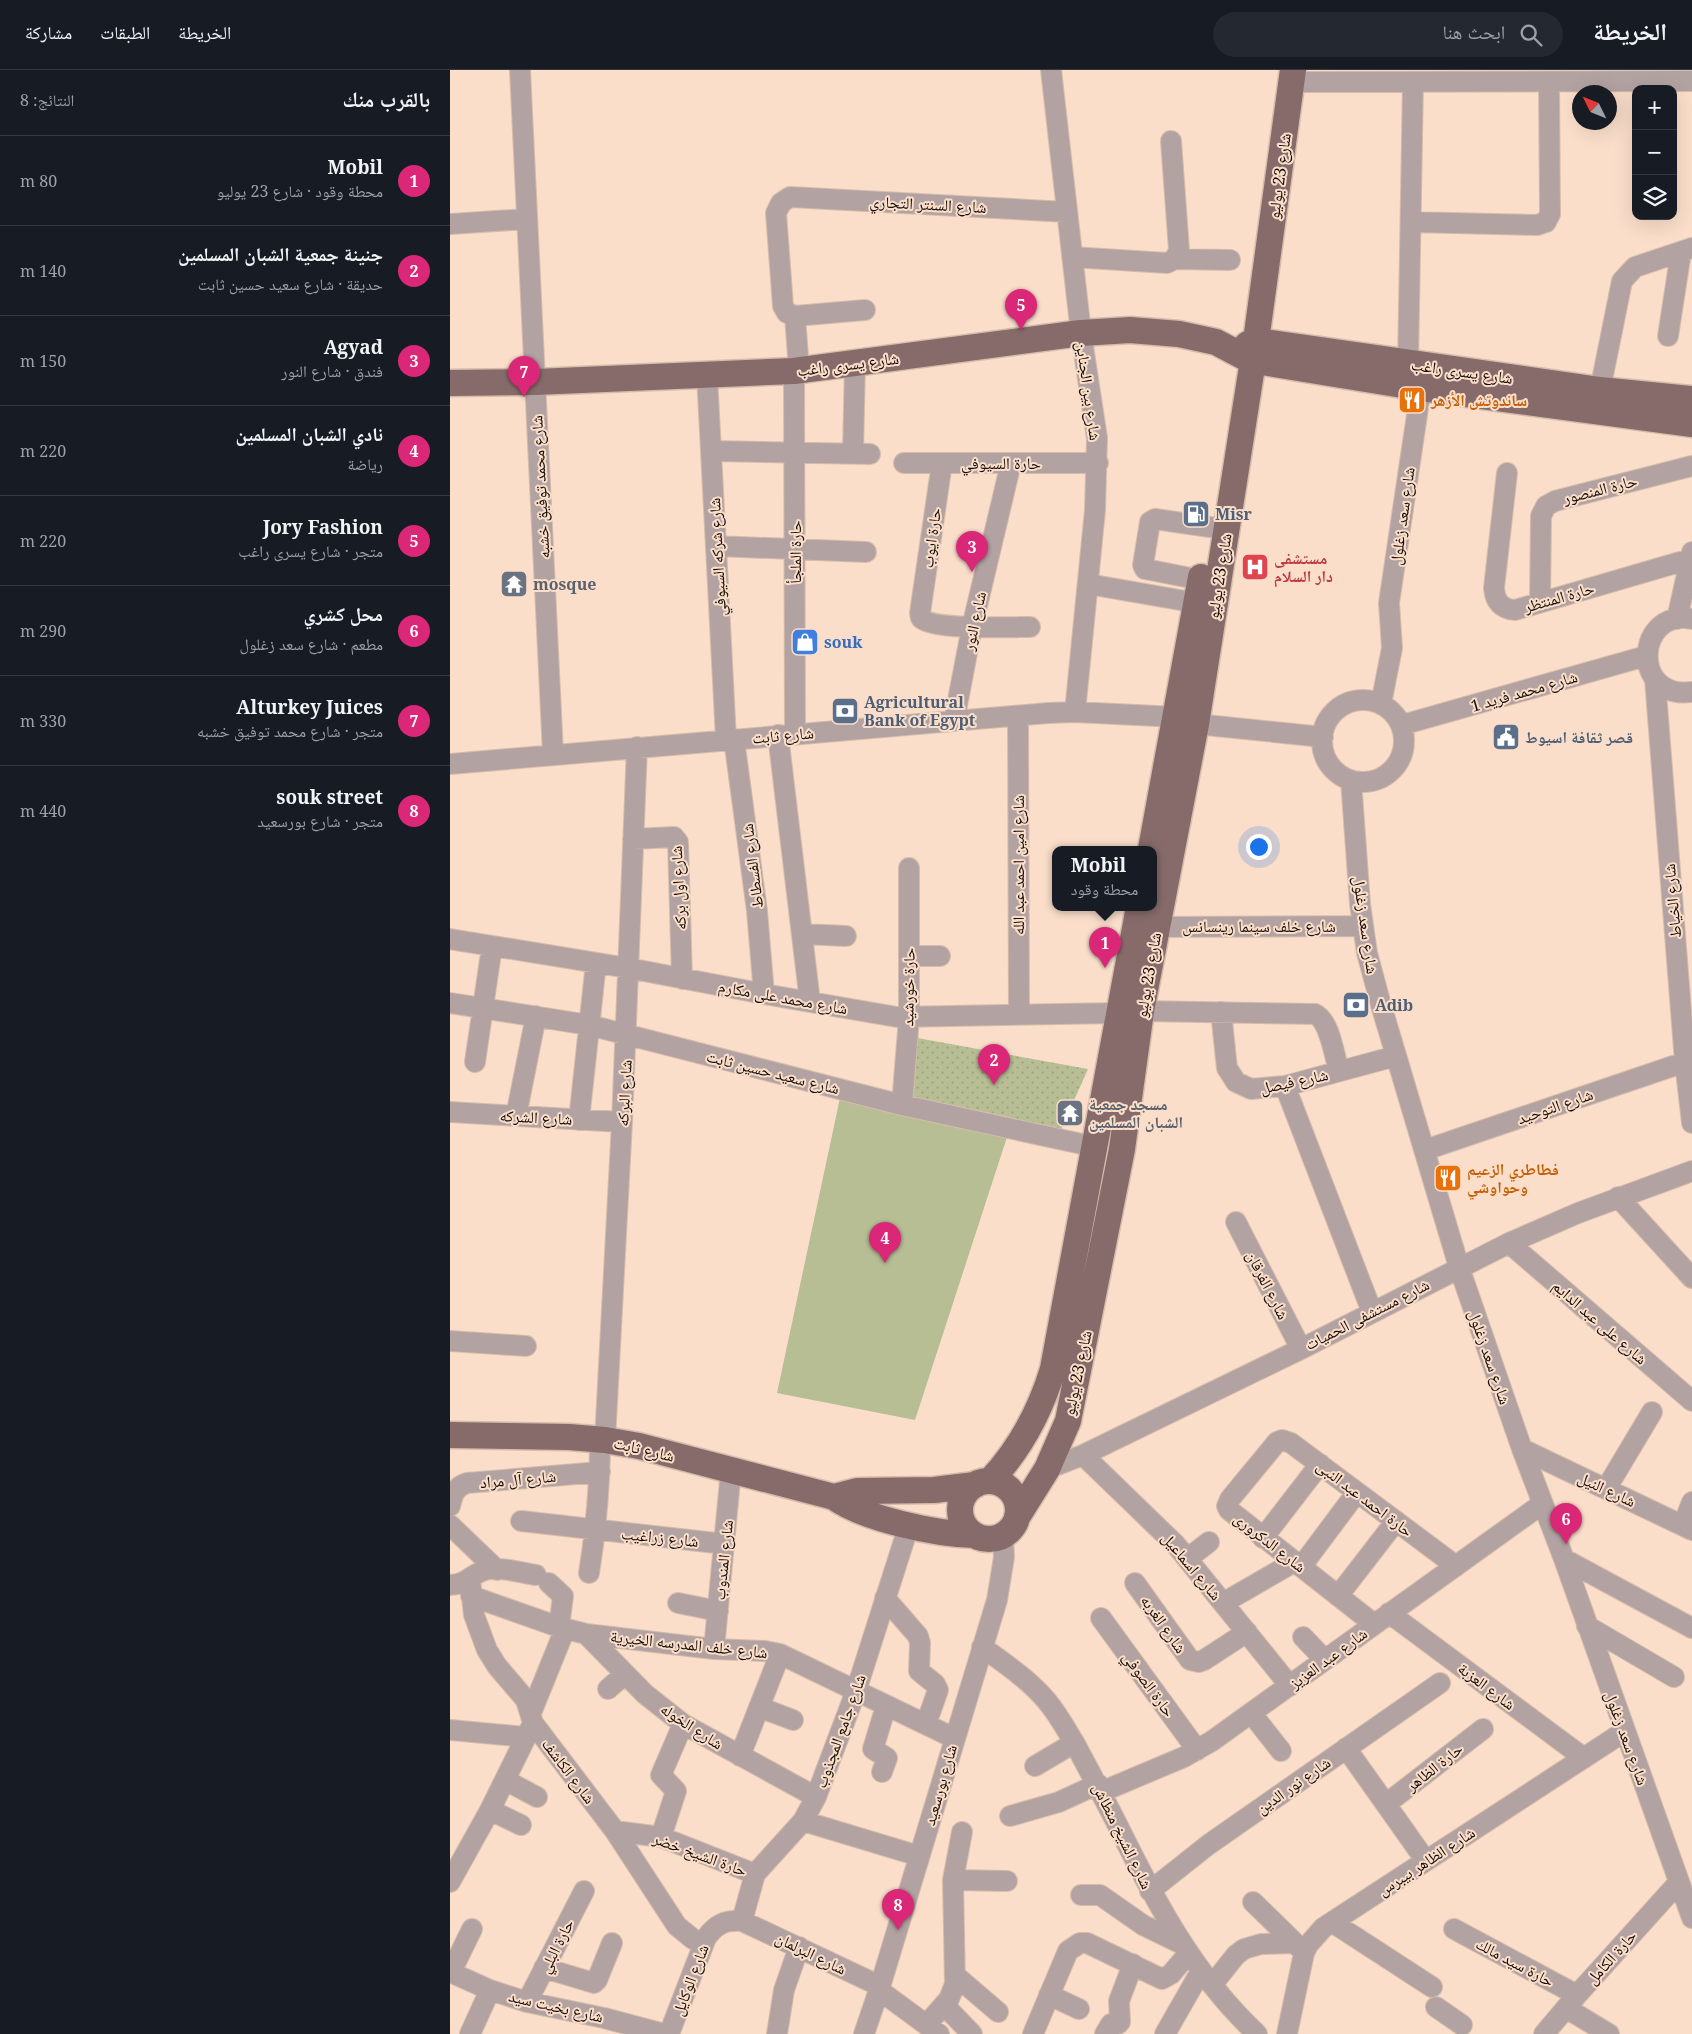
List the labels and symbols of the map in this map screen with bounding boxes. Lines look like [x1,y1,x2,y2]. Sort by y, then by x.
north arrow [1572,85,1617,130]
street label: شارع 23 يوليو [1262,132,1296,220]
street label: شارع السنتر التجاري [869,190,987,220]
pin: 5 [1005,289,1037,330]
street label: شارع بين الجناين [1071,340,1107,442]
street label: شارع يسرى راغب [796,347,900,381]
street label: شارع يسرى راغب [1410,353,1514,389]
pin: 7 [508,356,540,397]
restaurant icon: ساندوتش الأزهر [1397,385,1427,415]
place label: ساندوتش الأزهر [1430,389,1527,411]
street label: شارع محمد توفيق خشبه [525,415,555,559]
street label: حارة السيوفي [961,452,1041,476]
street label: شارع سعد زغلول [1384,466,1420,566]
street label: حارة المنصور [1560,469,1639,509]
street label: شارع شركه السيوفي [703,497,733,617]
fuel station icon: Misr [1181,499,1211,529]
place label: Misr [1215,503,1253,525]
street label: حارة ايوب [916,507,946,569]
street label: حارة الملجأ [784,520,806,584]
pin: 3 [956,531,988,572]
street label: شارع 23 يوليو [1201,532,1237,620]
place label: مستشفى دار السلام [1274,547,1333,588]
hospital icon: مستشفى دار السلام [1240,552,1270,582]
temple icon: mosque [499,569,529,599]
place label: mosque [533,573,597,595]
street label: حارة المنتظر [1520,577,1597,618]
street label: شارع النور [957,589,991,654]
shop icon: souk [790,627,820,657]
place label: souk [824,631,863,653]
street label: شارع محمد فريد 1 [1468,665,1580,717]
place label: Agricultural Bank of Egypt [864,691,976,731]
bank icon: Agricultural Bank of Egypt [830,696,860,726]
street label: شارع ثابت [751,721,815,749]
public building icon: قصر ثقافة اسيوط [1491,722,1521,752]
place label: قصر ثقافة اسيوط [1525,726,1633,748]
street label: شارع امين احمد عبد الله [1007,795,1029,935]
street label: شارع الفسطاط [736,822,768,910]
your location [1246,834,1272,860]
street label: شارع اول بركه [665,845,691,931]
street label: شارع الخياط [1658,863,1686,939]
street label: شارع سعد زغلول [1348,875,1384,975]
street label: شارع خلف سينما رينسانس [1182,915,1336,937]
pin: 1 [1089,927,1121,968]
street label: شارع 23 يوليو [1130,931,1166,1019]
street label: حارة خورشيد [896,947,920,1027]
street label: شارع محمد على مكارم [717,975,849,1019]
bank icon: Adib [1341,990,1371,1020]
place label: Adib [1375,994,1413,1016]
pin: 2 [978,1044,1010,1085]
street label: شارع سعيد حسين ثابت [704,1045,842,1099]
street label: شارع البركه [611,1059,637,1127]
street label: شارع فيصل [1258,1063,1330,1099]
street label: شارع التوحيد [1514,1083,1596,1129]
place label: مسجد جمعية الشبان المسلمين [1089,1093,1183,1133]
temple icon: مسجد جمعية الشبان المسلمين [1055,1098,1085,1128]
street label: شارع الشركه [499,1104,573,1130]
place label: فطاطري الزعيم وحواوشي [1467,1158,1559,1200]
restaurant icon: فطاطري الزعيم وحواوشي [1433,1163,1463,1193]
pin: 4 [869,1222,901,1263]
street label: شارع الفرقان [1241,1247,1295,1323]
street label: شارع مستشفى الحميات [1301,1273,1433,1355]
street label: شارع على عبد الدايم [1548,1275,1652,1369]
street label: شارع سعد زغلول [1464,1307,1516,1407]
street label: شارع 23 يوليو [1057,1329,1097,1417]
street label: شارع ثابت [612,1431,676,1467]
street label: حارة احمد عبد النبى [1312,1454,1418,1542]
street label: شارع آل مراد [479,1465,557,1493]
street label: شارع النيل [1574,1466,1640,1512]
pin: 6 [1550,1503,1582,1544]
street label: شارع الدكرورى [1229,1507,1311,1577]
street label: شارع المندوب [708,1519,738,1601]
street label: شارع زراغيب [620,1522,700,1552]
street label: شارع اسماعيل [1157,1527,1227,1605]
street label: شارع الغربه [1136,1590,1192,1658]
street label: شارع عبد العزيز [1284,1622,1371,1694]
street label: شارع خلف المدرسه الخيرية [609,1625,769,1663]
street label: حارة الصوفي [1116,1647,1180,1722]
street label: شارع العزبة [1454,1657,1520,1715]
street label: شارع جامع المجذوب [809,1671,871,1791]
street label: شارع سعد زغلول [1600,1688,1654,1788]
street label: شارع الخوله [656,1698,728,1754]
street label: شارع الكاشف [537,1734,601,1808]
street label: حارة الظاهر [1400,1738,1467,1797]
street label: شارع بورسعيد [918,1742,962,1828]
street label: شارع نور الدين [1251,1751,1335,1819]
street label: شارع الشيخ منطاش [1088,1779,1158,1893]
street label: شارع الظاهر بيبرس [1373,1821,1479,1901]
street label: حارة الشيخ خضر [649,1826,750,1881]
pin: 8 [882,1889,914,1930]
street label: حارة البلي [533,1915,581,1978]
street label: حارة الكامل [1581,1925,1641,1989]
street label: شارع البرلمان [772,1926,850,1980]
street label: حارة سيد مالك [1472,1932,1558,1992]
street label: شارع الوكايل [666,1941,714,2019]
street label: شارع بخيت سيد [507,1984,605,2028]

